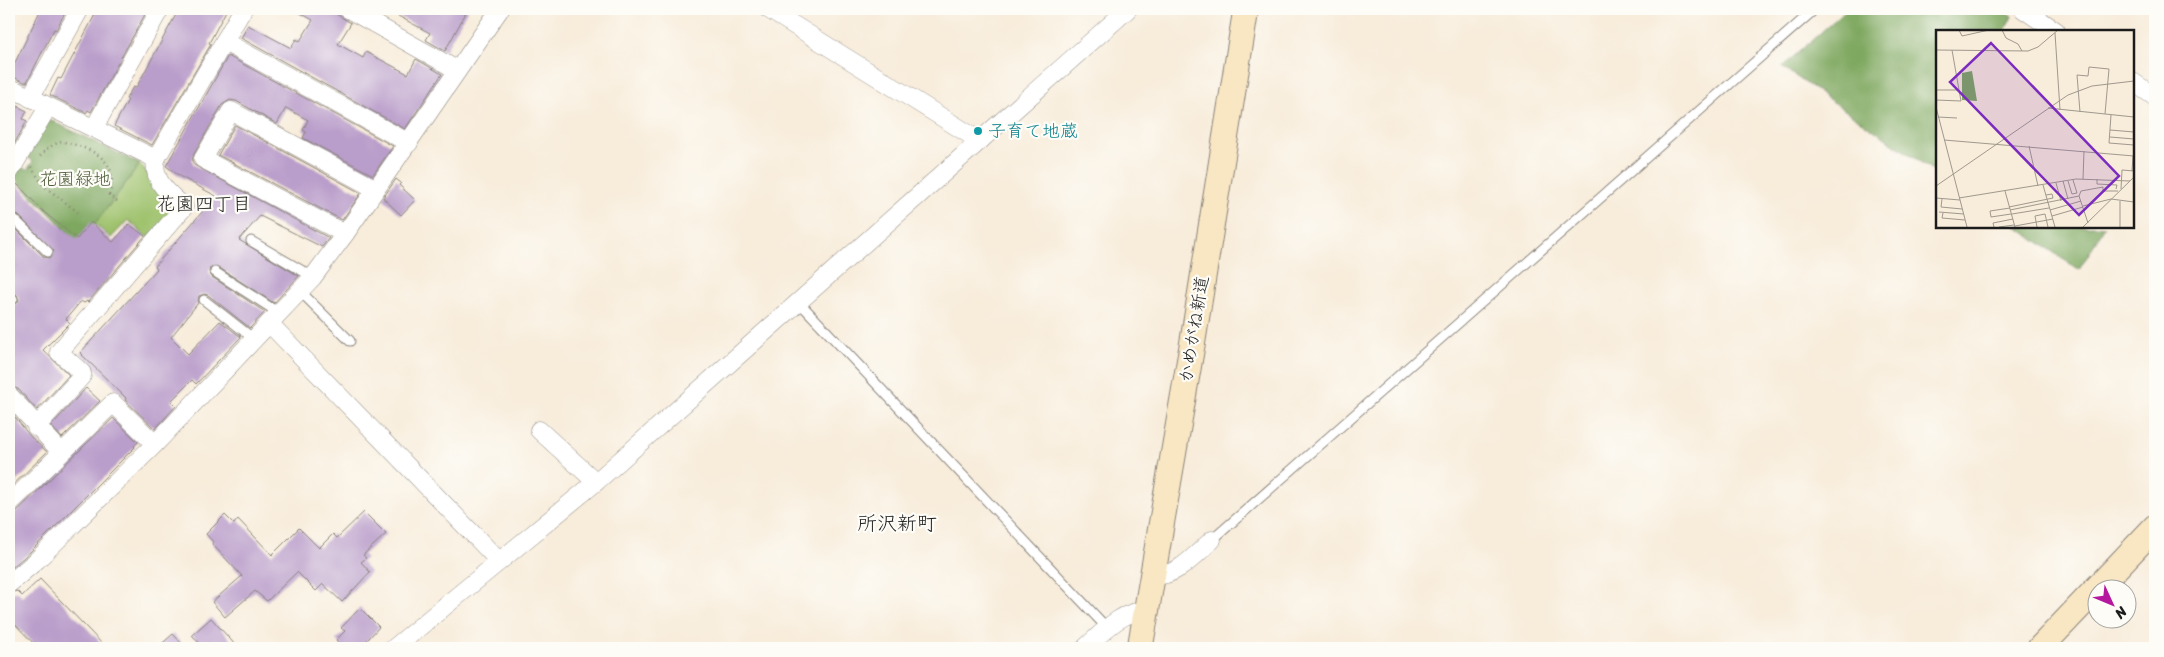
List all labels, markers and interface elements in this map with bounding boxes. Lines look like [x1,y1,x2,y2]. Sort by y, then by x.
inset map [1936,30,2134,228]
place label: 子育て地蔵 [988,115,1078,147]
marker: 子育て地蔵 [972,125,984,137]
park label: 花園緑地 [39,163,111,195]
district label: 花園四丁目 [156,187,252,220]
street label: かめがね新道 [1170,273,1218,385]
district label: 所沢新町 [857,506,937,541]
north arrow [2086,580,2136,630]
text: N [2108,600,2134,625]

